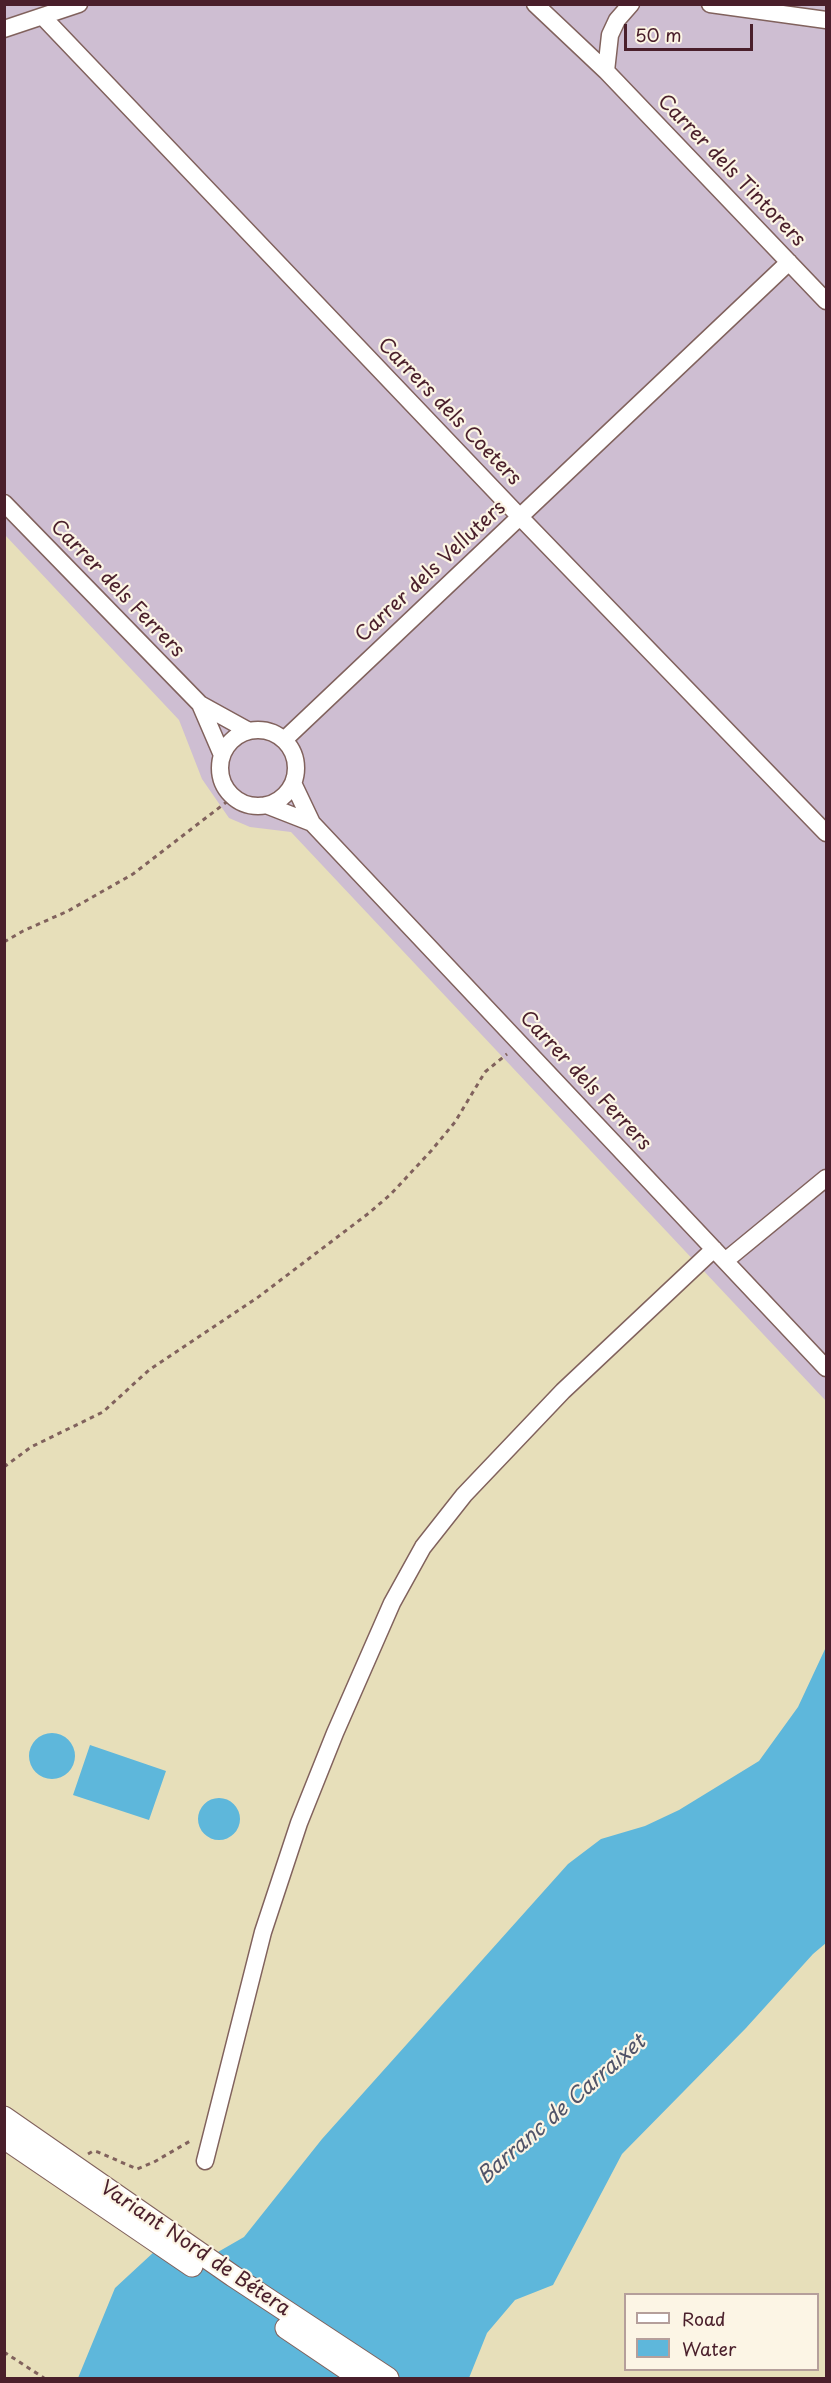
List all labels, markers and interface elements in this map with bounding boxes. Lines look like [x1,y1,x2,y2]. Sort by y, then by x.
scale bar [627,12,756,50]
text: 50 m [635,21,682,48]
street label: Carrer dels Tintorers [652,90,810,252]
street label: Carrers dels Coeters [372,333,526,491]
street label: Carrer dels Velluters [351,496,511,648]
street label: Carrer dels Ferrers [45,515,189,663]
street label: Carrer dels Ferrers [514,1006,656,1156]
water label: Barranc de Carraixet [473,2030,651,2190]
street label: Variant Nord de Bétera [95,2176,295,2322]
legend [624,2293,819,2371]
text: Road [682,2305,726,2332]
text: Water [682,2335,736,2362]

